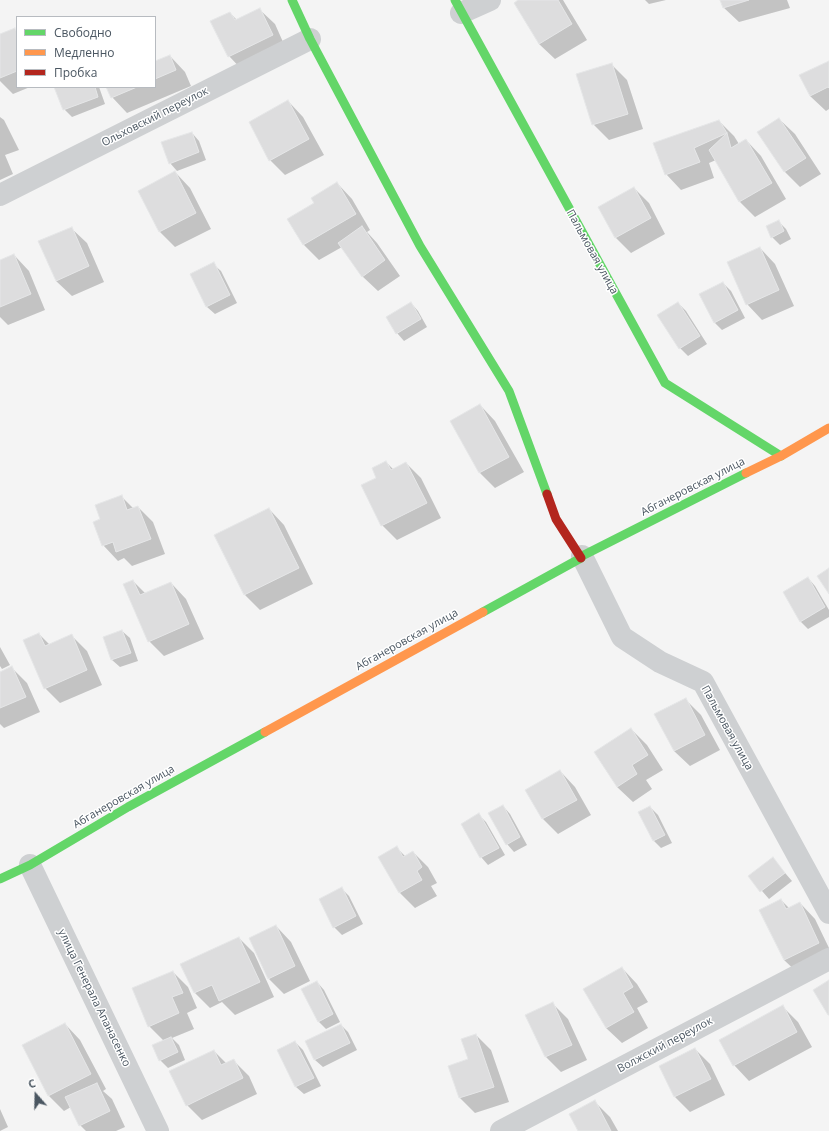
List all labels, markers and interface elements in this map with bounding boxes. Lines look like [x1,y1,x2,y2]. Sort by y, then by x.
legend [16,16,156,88]
text: Свободно [54,24,112,41]
text: Медленно [54,44,114,61]
text: Пробка [54,64,97,81]
street label: Ольховский переулок [100,84,210,150]
street label: Пальмовая улица [563,207,621,297]
street label: Абганеровская улица [639,455,747,519]
street label: Абганеровская улица [354,606,460,674]
street label: Пальмовая улица [698,683,756,773]
street label: Абганеровская улица [71,763,177,831]
street label: улица Генерала Апанасенко [55,927,133,1069]
street label: Волжский переулок [615,1014,715,1076]
north arrow [16,1075,56,1115]
text: С [26,1075,38,1092]

